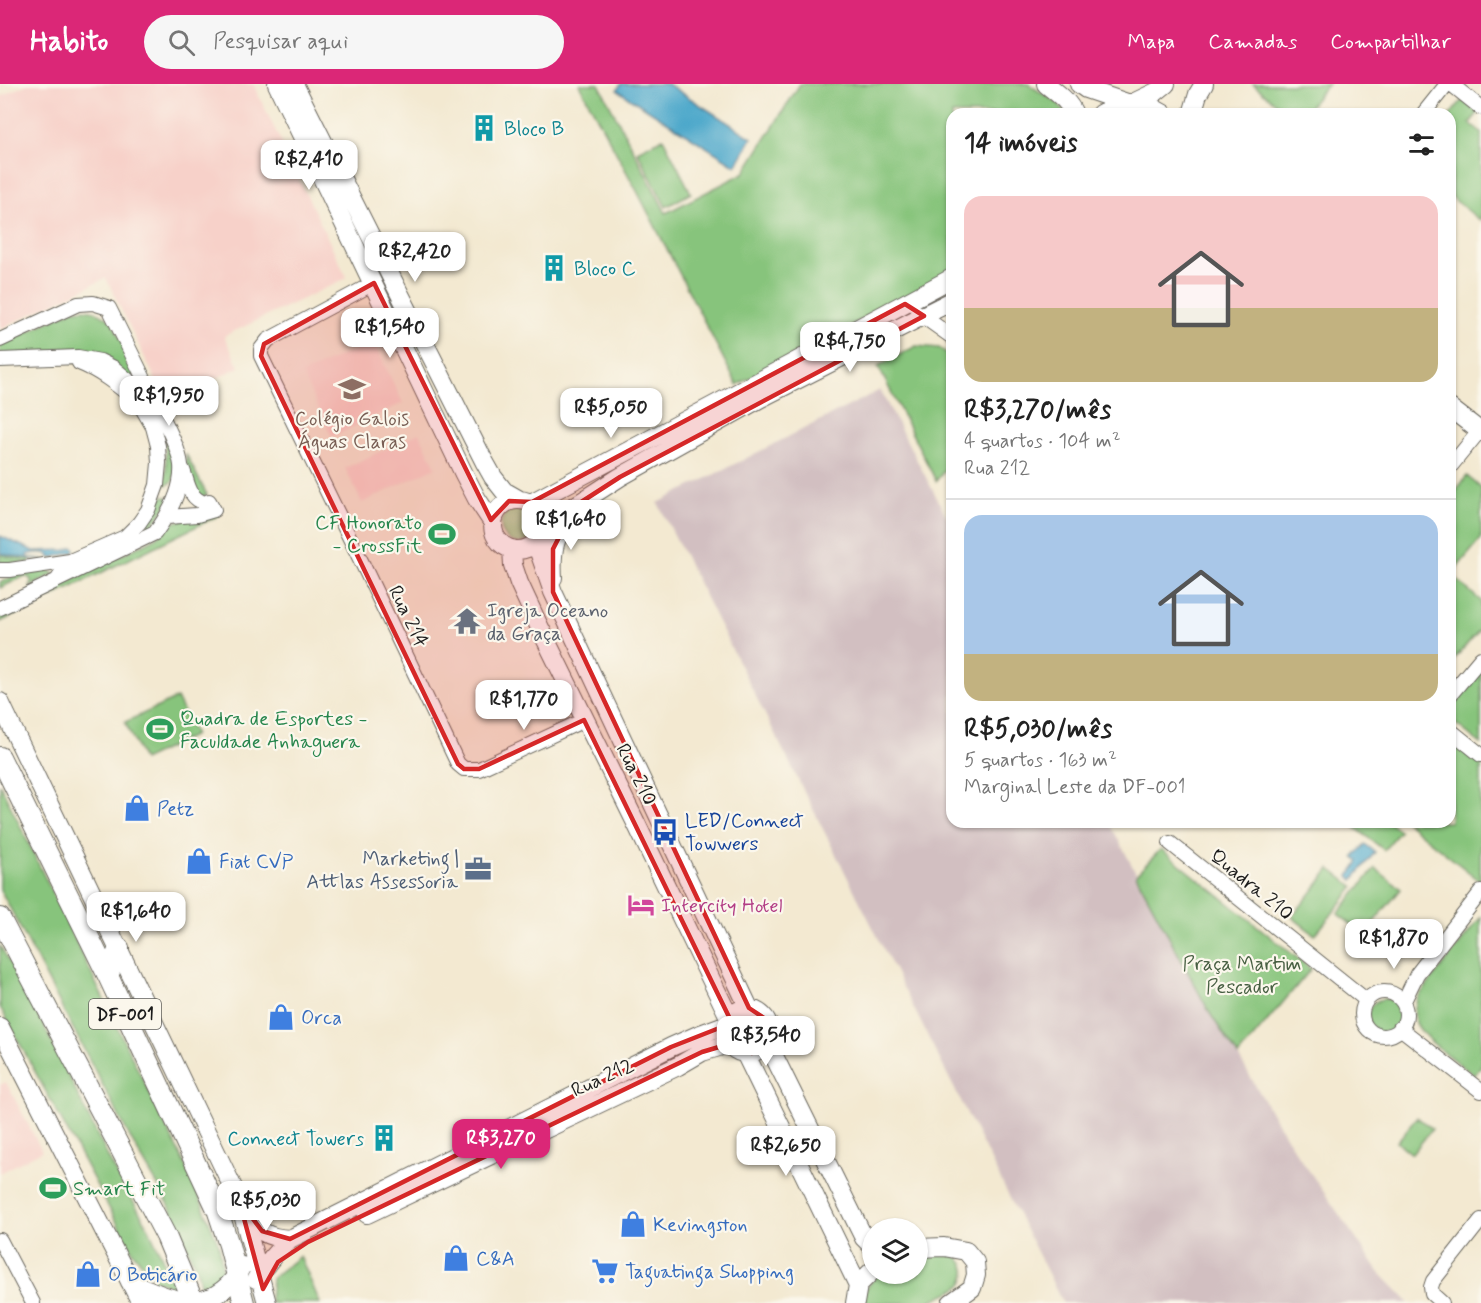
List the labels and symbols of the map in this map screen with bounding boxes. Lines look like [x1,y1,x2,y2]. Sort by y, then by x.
building icon: Bloco B [469,113,499,143]
place label: Bloco B [504,116,564,143]
pin: R$2,410 [254,140,364,191]
pin: R$2,420 [360,232,470,283]
building icon: Bloco C [539,253,569,283]
place label: Bloco C [574,256,636,283]
pin: R$1,540 [335,308,445,359]
pin: R$4,750 [795,322,905,373]
school or university icon: Colégio Galois Águas Claras [337,374,367,404]
pin: R$1,950 [114,376,224,427]
pin: R$5,050 [556,388,666,439]
place label: Colégio Galois Águas Claras [295,406,409,456]
pin: R$1,640 [516,500,626,551]
place label: CF Honorato - CrossFit [315,510,422,560]
sports icon: CF Honorato - CrossFit [427,519,457,549]
street label: Rua 214 [381,581,434,652]
place label: Igreja Oceano da Graça [487,598,608,648]
temple icon: Igreja Oceano da Graça [452,606,482,636]
pin: R$1,770 [469,680,579,731]
place label: Quadra de Esportes - Faculdade Anhaguera [180,706,368,757]
sports icon: Quadra de Esportes - Faculdade Anhaguera [145,714,175,744]
street label: Rua 210 [609,739,663,810]
shop icon: Petz [122,793,152,823]
place label: Petz [157,796,194,823]
place label: LED/Connect Towwers [685,808,804,858]
bus stop icon: LED/Connect Towwers [650,817,680,847]
street label: Quadra 210 [1204,843,1299,927]
shop icon: Fiat CVP [184,846,214,876]
place label: Marketing | Attlas Assessoria [306,846,459,896]
place label: Fiat CVP [219,849,294,876]
office icon: Marketing | Attlas Assessoria [463,854,493,884]
hotel icon: Intercity Hotel [626,890,656,920]
pin: R$1,640 [81,892,191,943]
place label: Intercity Hotel [661,893,783,920]
pin: R$1,870 [1339,919,1449,970]
park label: Praça Martim Pescador [1183,951,1301,1001]
road number: DF-001 [89,999,161,1029]
shop icon: Orca [266,1002,296,1032]
place label: Orca [301,1005,342,1032]
pin: R$3,540 [711,1016,821,1067]
street label: Rua 212 [567,1052,638,1105]
pin: R$3,270 [446,1119,556,1170]
building icon: Connect Towers [369,1123,399,1153]
place label: Connect Towers [227,1126,364,1153]
pin: R$2,650 [731,1126,841,1177]
sports icon: Smart Fit [38,1173,68,1203]
place label: Smart Fit [73,1176,165,1203]
pin: R$5,030 [211,1181,321,1232]
shop icon: Kevingston [618,1209,648,1239]
place label: Kevingston [653,1212,748,1239]
shop icon: C&A [441,1243,471,1273]
place label: C&A [476,1246,515,1273]
supermarket icon: Taguatinga Shopping [590,1256,620,1286]
shop icon: O Boticário [73,1259,103,1289]
place label: Taguatinga Shopping [625,1259,794,1288]
place label: O Boticário [108,1262,197,1289]

